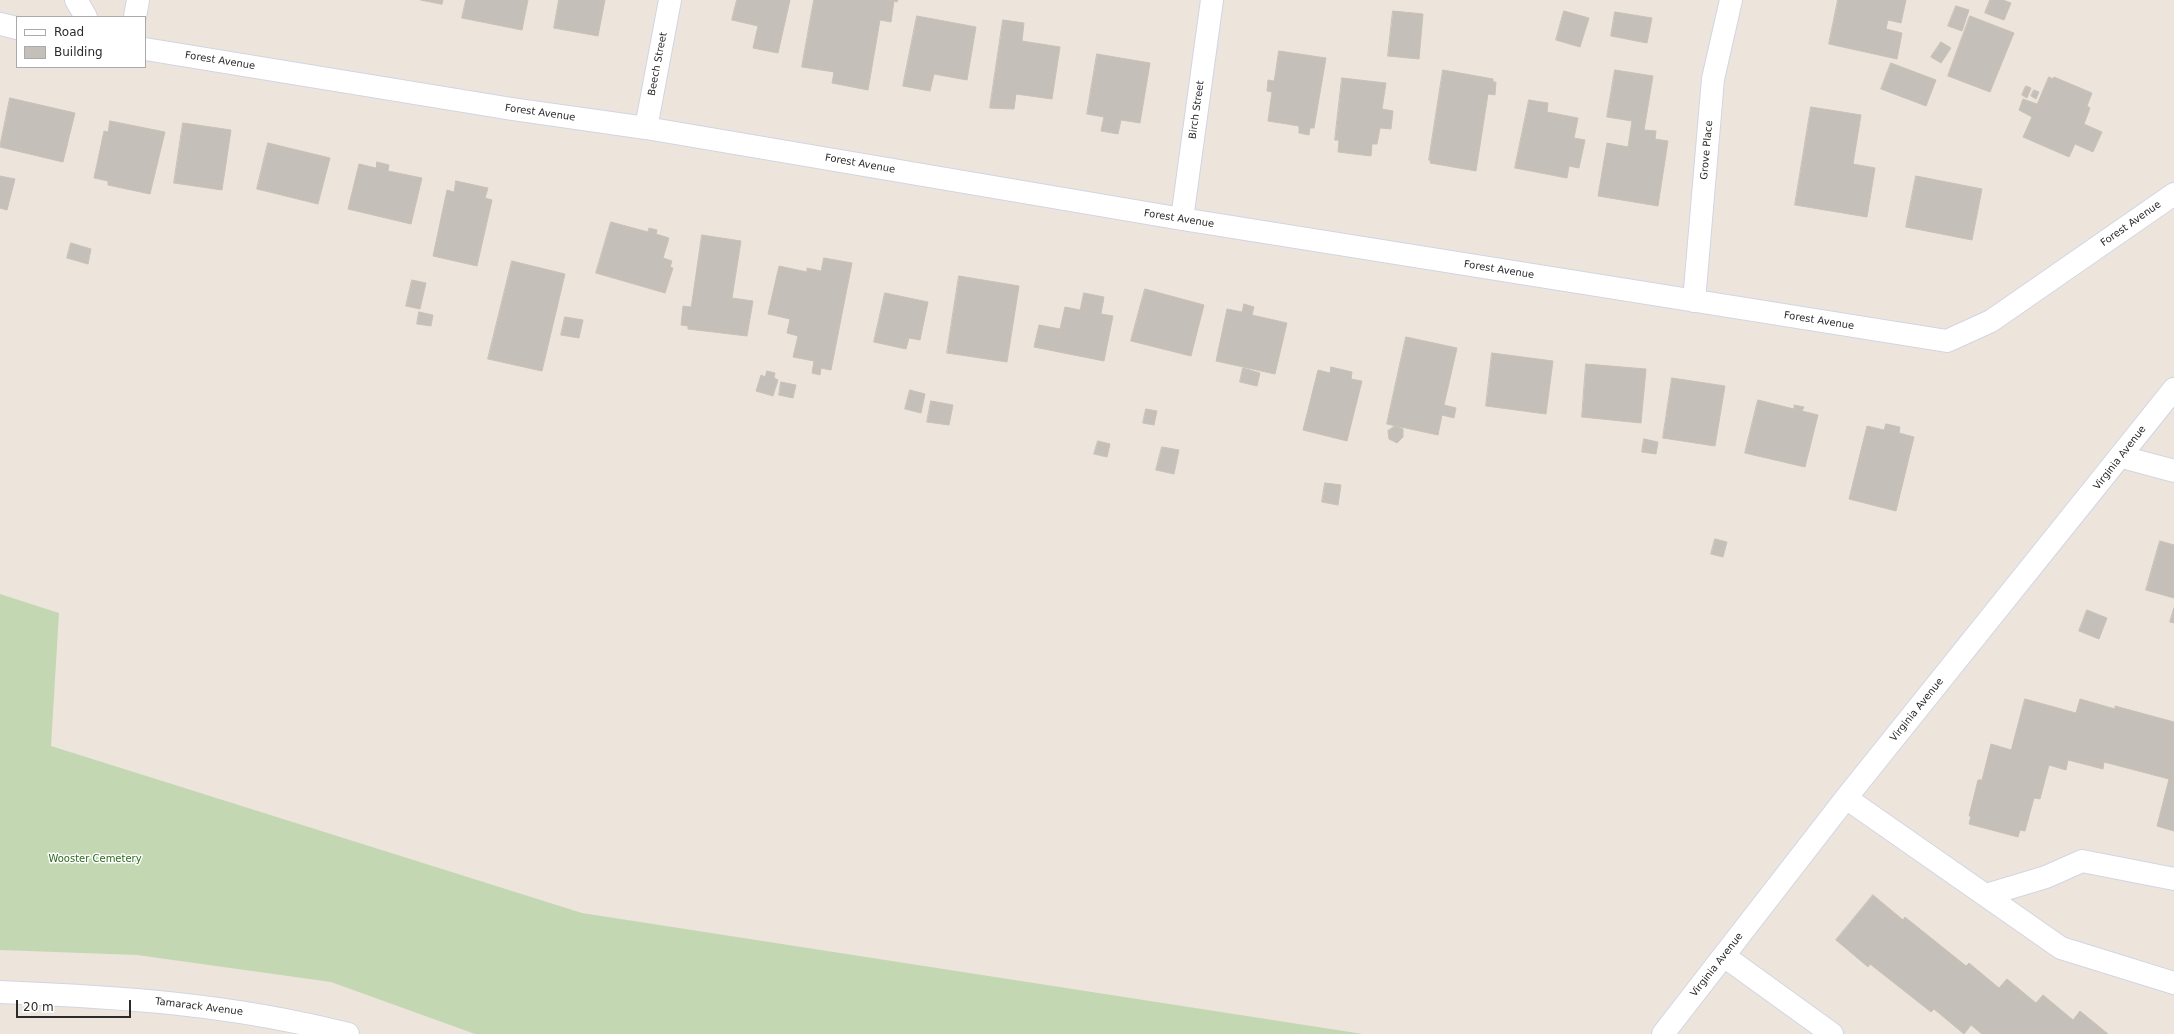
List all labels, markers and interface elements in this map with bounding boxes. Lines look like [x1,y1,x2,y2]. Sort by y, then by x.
legend [16,16,146,68]
text: Road [54,25,84,39]
street label: Beech Street [646,31,670,97]
text: Building [54,45,103,59]
street label: Forest Avenue [184,50,256,72]
street label: Birch Street [1187,80,1207,140]
street label: Forest Avenue [504,102,576,124]
street label: Grove Place [1698,120,1716,180]
street label: Forest Avenue [824,152,896,176]
street label: Forest Avenue [2098,199,2164,249]
street label: Forest Avenue [1143,208,1215,230]
street label: Forest Avenue [1463,259,1535,281]
street label: Forest Avenue [1783,310,1855,332]
street label: Virginia Avenue [2091,424,2149,492]
street label: Virginia Avenue [1888,676,1946,744]
park label: Wooster Cemetery [48,853,142,865]
street label: Virginia Avenue [1688,931,1746,999]
scale bar [18,992,133,1018]
street label: Tamarack Avenue [154,996,244,1018]
text: 20 m [23,1000,54,1014]

